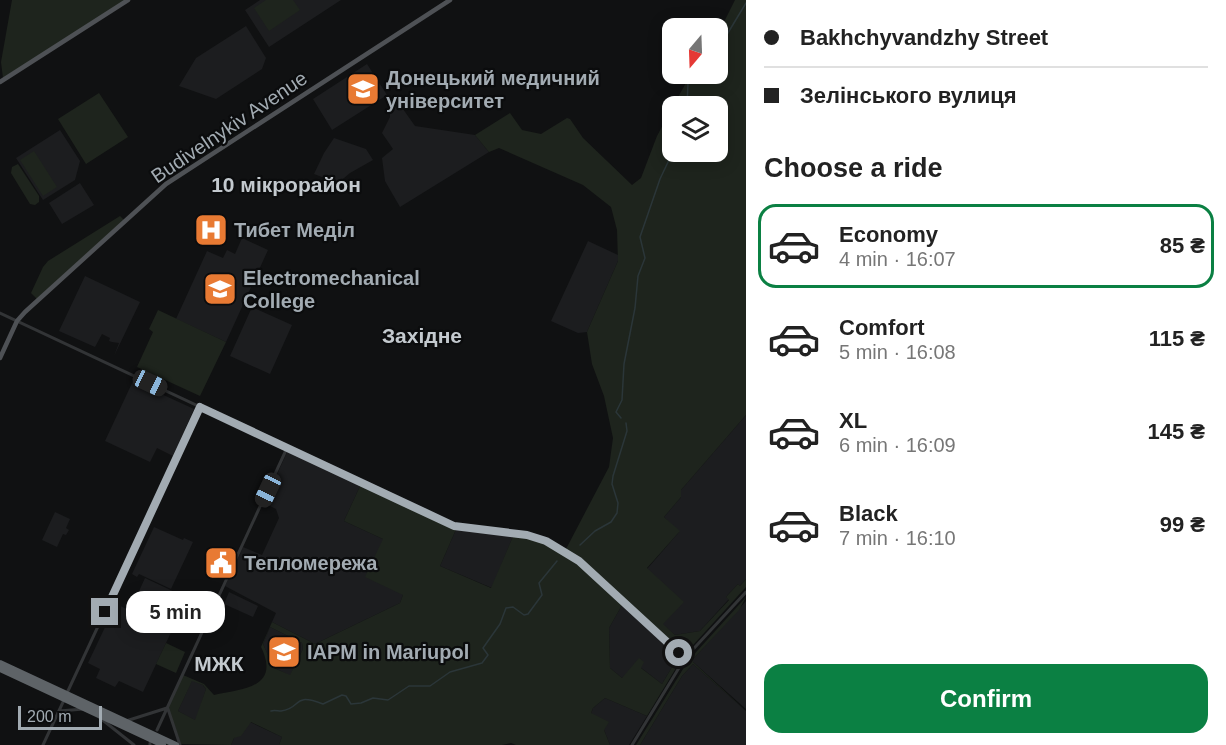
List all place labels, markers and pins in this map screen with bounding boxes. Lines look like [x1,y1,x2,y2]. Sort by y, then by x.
place label: Донецький медичний університет [386,67,600,112]
school or university icon: Донецький медичний університет [345,71,381,107]
hospital icon: Тибет Меділ [193,212,229,248]
place label: Тибет Меділ [234,219,355,241]
place label: Electromechanical College [243,267,420,312]
school or university icon: Electromechanical College [202,271,238,307]
public building icon: Тепломережа [203,545,239,581]
place label: Тепломережа [244,552,378,574]
school or university icon: IAPM in Mariupol [266,634,302,670]
place label: IAPM in Mariupol [307,641,469,663]

